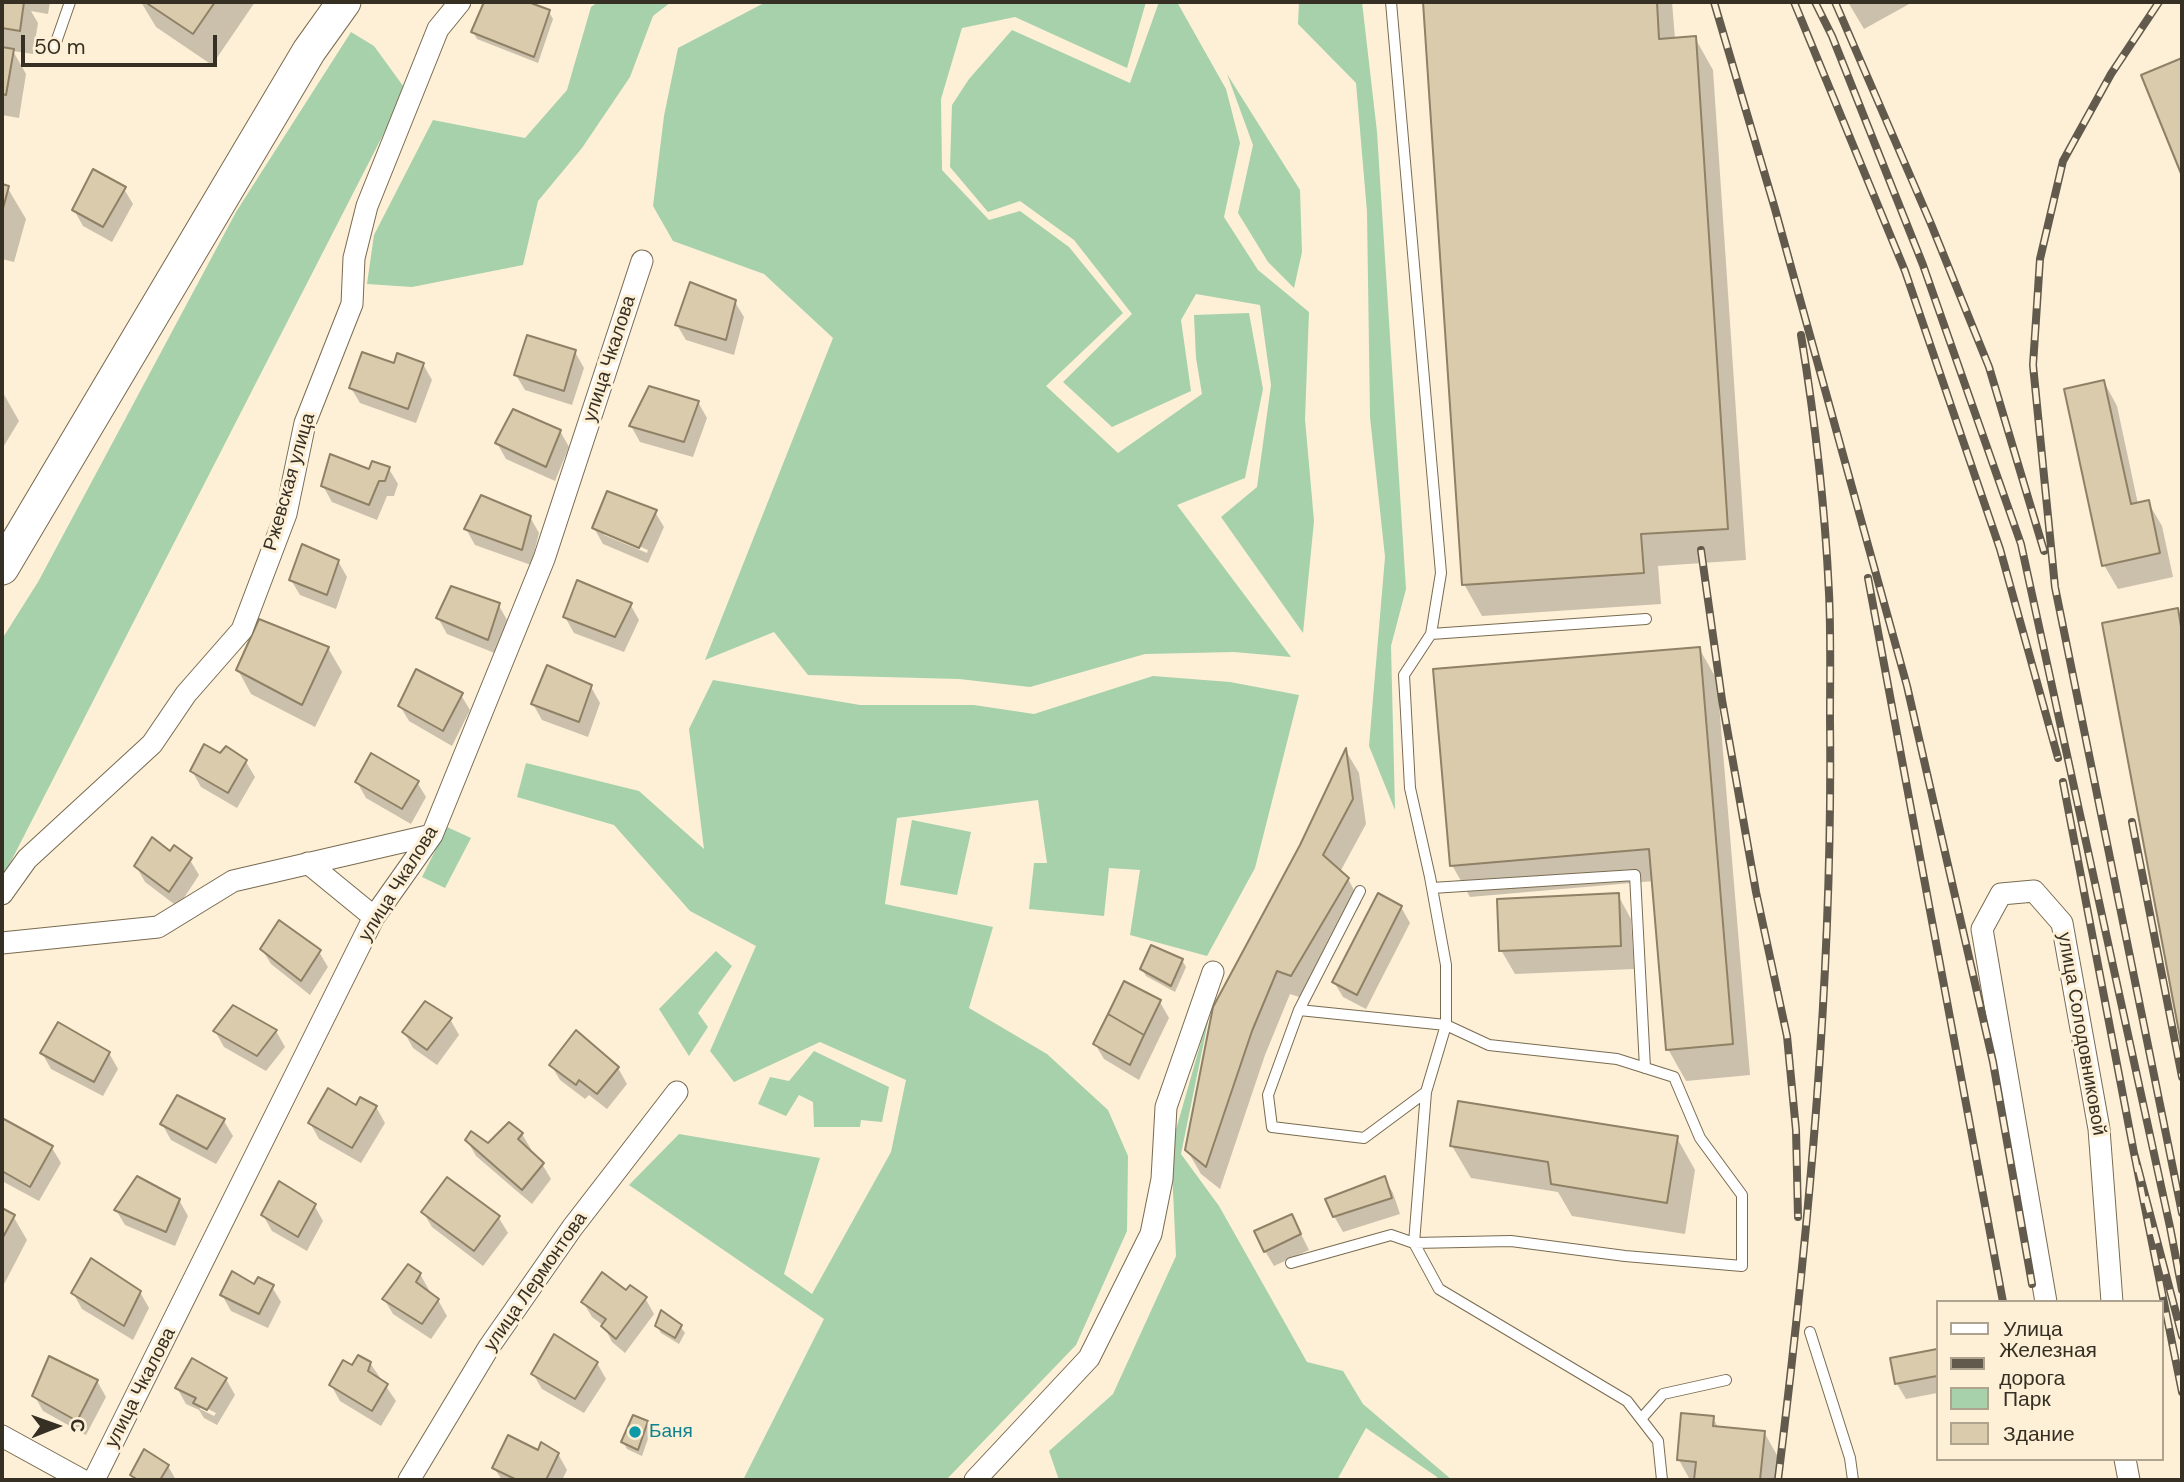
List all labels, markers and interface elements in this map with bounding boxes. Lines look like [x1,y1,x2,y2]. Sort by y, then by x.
scale bar [24,21,220,65]
text: 50 m [34,33,85,61]
street label: улица Чкалова [579,293,641,425]
street label: Ржевская улица [259,411,321,553]
street label: улица Чкалова [354,822,444,946]
street label: улица Солодовниковой [2052,931,2110,1137]
street label: улица Лермонтова [479,1208,593,1356]
legend [1936,1300,2163,1461]
text: Улица [2003,1315,2063,1343]
street label: улица Чкалова [101,1324,181,1452]
text: Железная дорога [1999,1336,2097,1392]
text: Парк [2003,1385,2051,1413]
north arrow [21,1391,91,1461]
text: С [65,1419,90,1433]
text: Здание [2003,1420,2075,1448]
place label: Баня [649,1421,693,1443]
marker: Баня [627,1424,643,1440]

